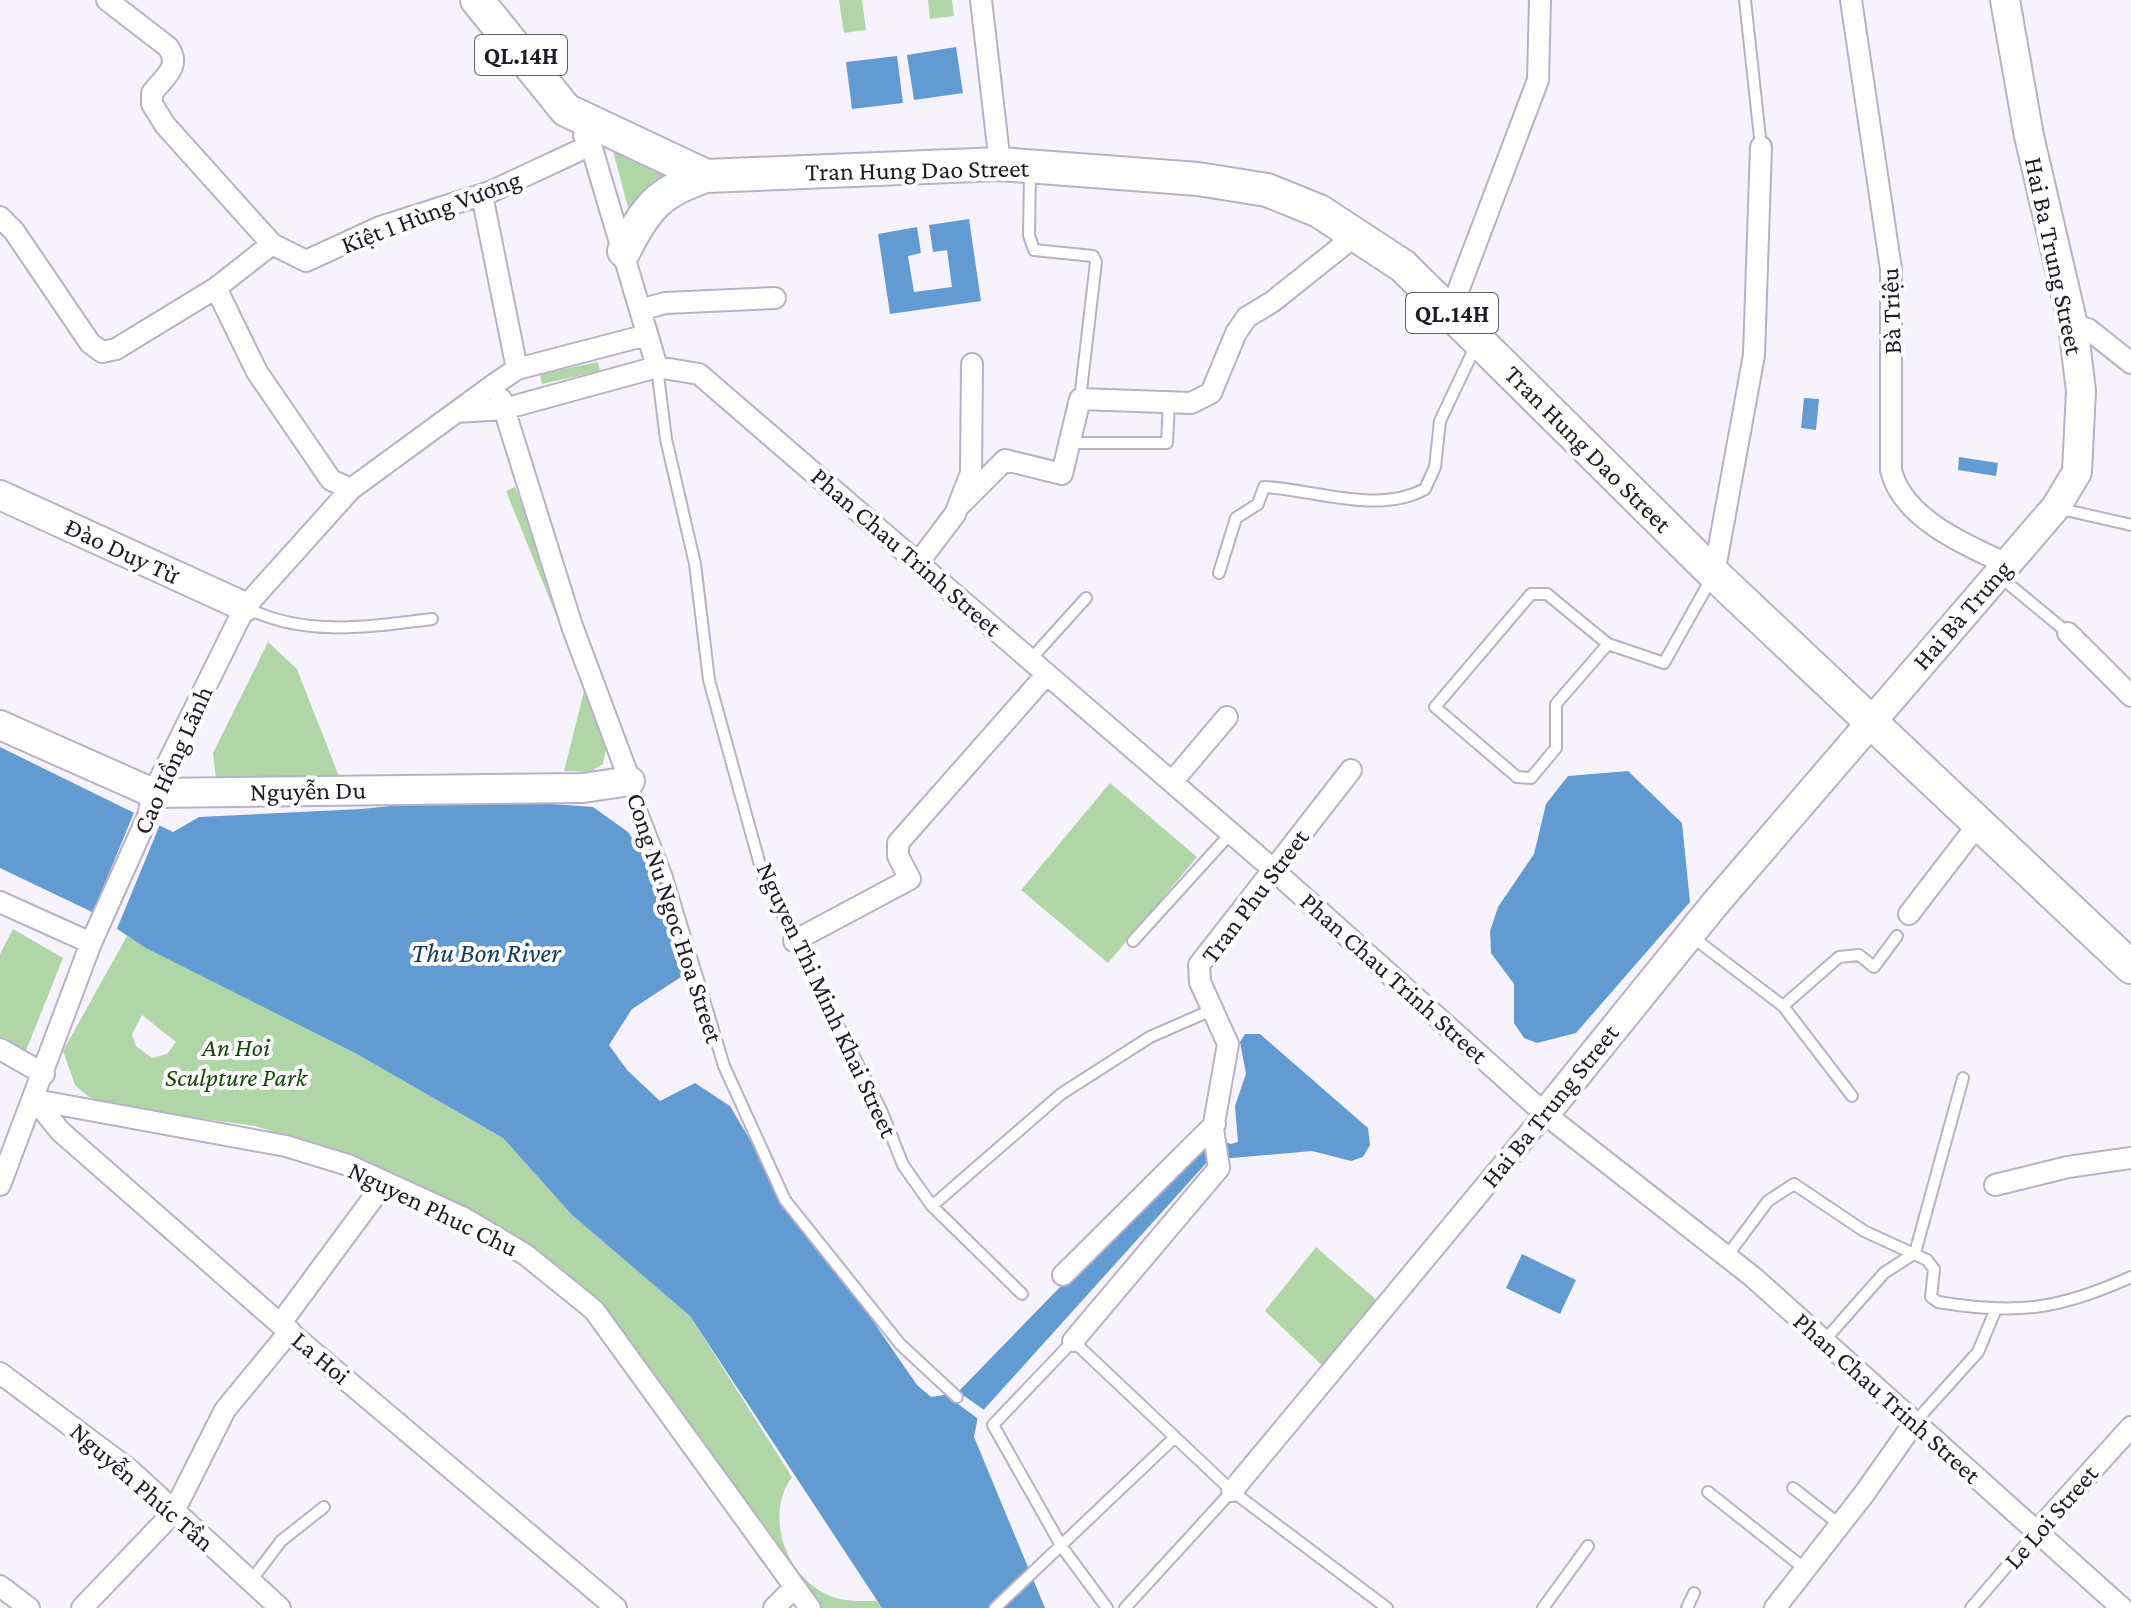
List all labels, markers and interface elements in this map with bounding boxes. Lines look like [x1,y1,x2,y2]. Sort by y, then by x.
road number: QL.14H [475,35,567,75]
street label: Tran Hung Dao Street [805,154,1030,186]
street label: Hai Ba Trung Street [2019,154,2089,358]
street label: Kiệt 1 Hùng Vương [337,164,525,260]
street label: Bà Triệu [1875,267,1907,355]
road number: QL.14H [1406,293,1498,333]
street label: Tran Hung Dao Street [1499,360,1678,539]
street label: Phan Chau Trinh Street [805,462,1007,643]
street label: Đào Duy Từ [60,512,185,591]
street label: Hai Bà Trưng [1907,554,2018,676]
street label: Cao Hồng Lãnh [127,681,219,839]
street label: Nguyễn Du [250,775,367,807]
street label: Cong Nu Ngoc Hoa Street [621,789,729,1047]
street label: Tran Phu Street [1195,823,1315,969]
street label: Nguyen Thi Minh Khai Street [751,858,904,1142]
street label: Phan Chau Trinh Street [1294,886,1494,1070]
water label: Thu Bon River [411,937,562,968]
street label: Hai Ba Trung Street [1475,1018,1625,1193]
park label: An Hoi Sculpture Park [165,1033,309,1092]
street label: Nguyen Phuc Chu [344,1155,523,1263]
street label: Phan Chau Trinh Street [1787,1306,1987,1490]
street label: La Hoi [286,1325,356,1391]
street label: Nguyễn Phúc Tần [64,1417,220,1557]
street label: Le Loi Street [1998,1459,2104,1575]

